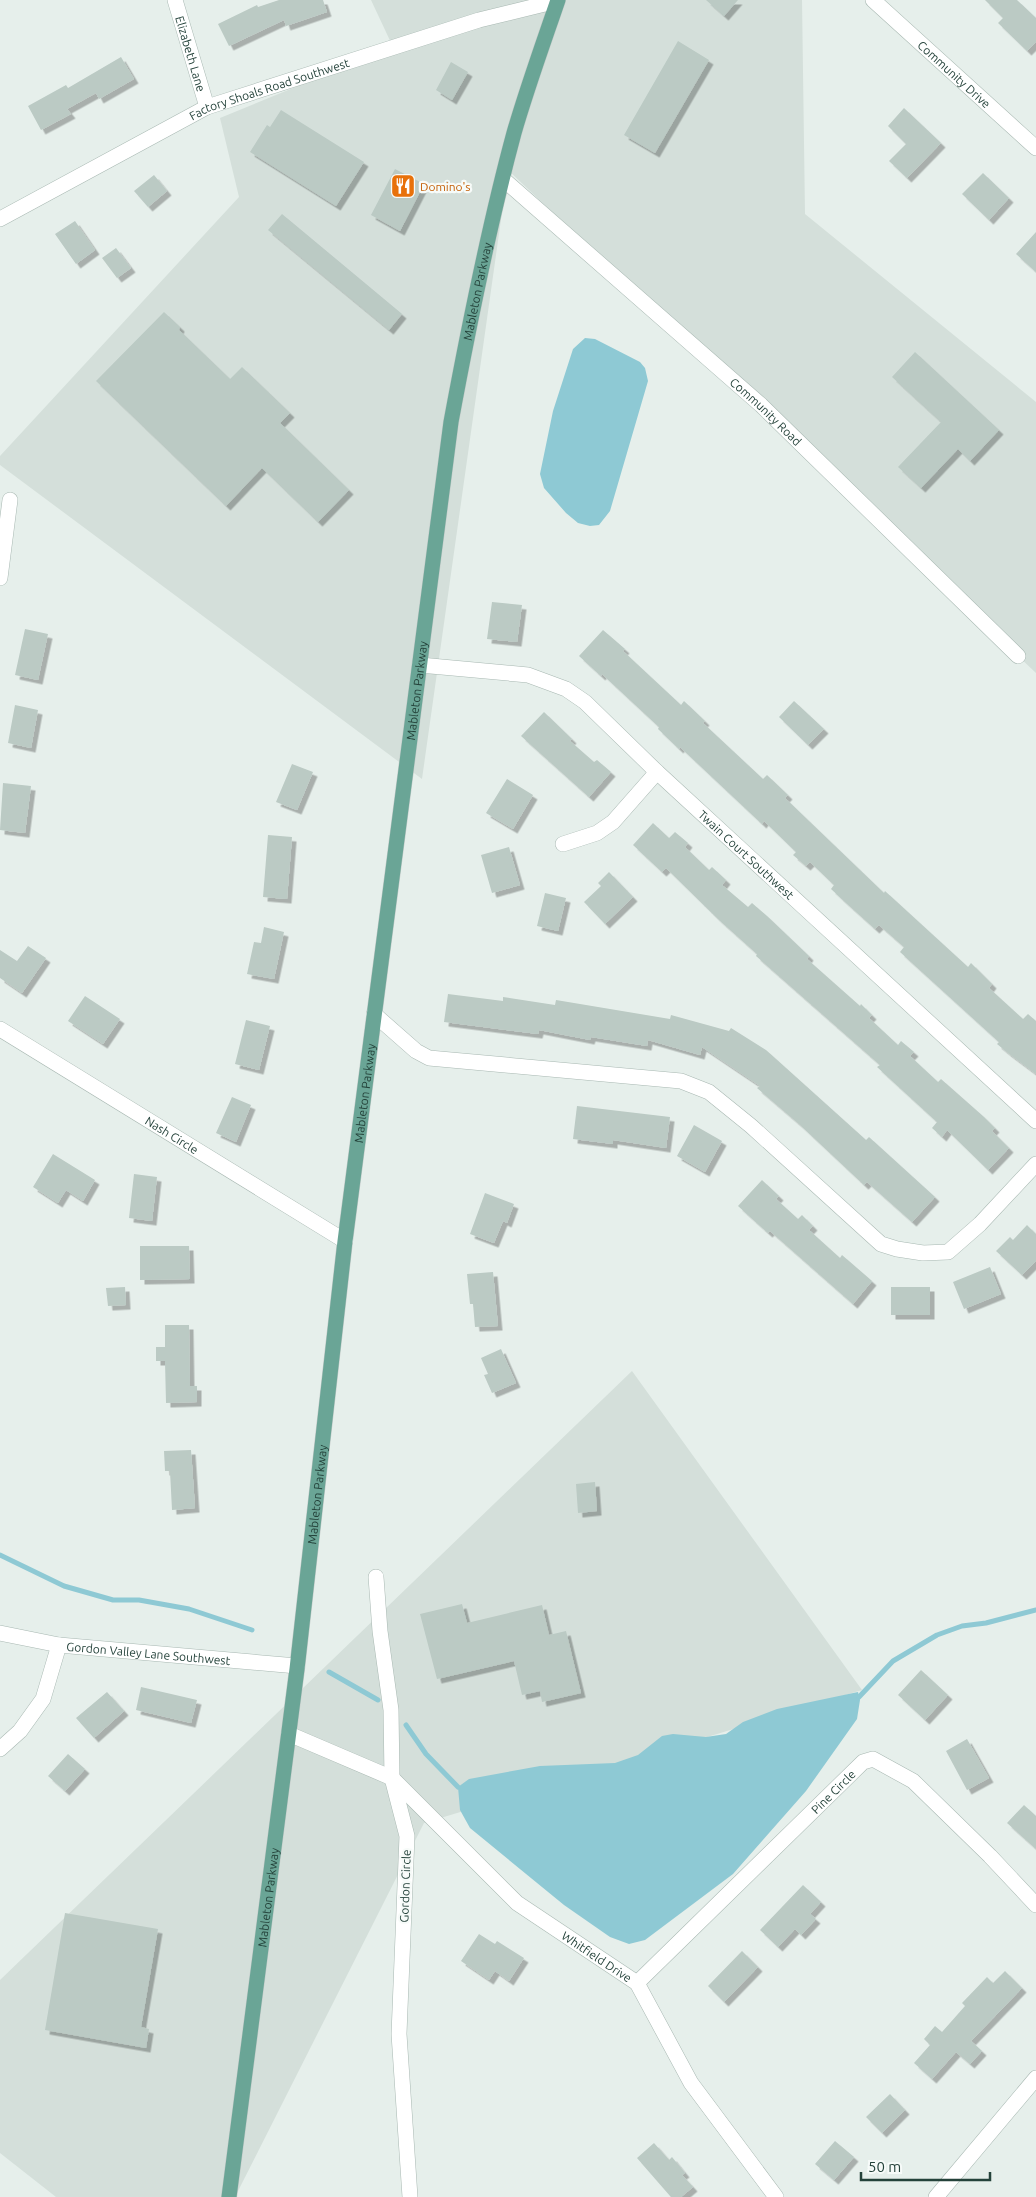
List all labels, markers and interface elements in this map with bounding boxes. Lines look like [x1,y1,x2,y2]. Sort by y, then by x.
street label: Elizabeth Lane [174,14,208,93]
street label: Community Drive [915,38,993,110]
street label: Factory Shoals Road Southwest [187,55,351,122]
restaurant icon: Domino's [390,173,416,199]
place label: Domino's [420,180,470,193]
street label: Mableton Parkway [460,241,493,342]
street label: Community Road [728,375,804,448]
street label: Mableton Parkway [403,640,429,741]
street label: Twain Court Southwest [696,807,797,902]
street label: Mableton Parkway [351,1043,377,1144]
street label: Nash Circle [143,1114,201,1156]
street label: Mableton Parkway [305,1444,329,1545]
street label: Gordon Valley Lane Southwest [66,1639,231,1667]
street label: Pine Circle [808,1767,858,1816]
street label: Mableton Parkway [255,1847,280,1948]
street label: Gordon Circle [397,1849,413,1923]
street label: Whitfield Drive [560,1928,634,1984]
scale bar [861,2150,990,2182]
text: 50 m [868,2158,901,2175]

